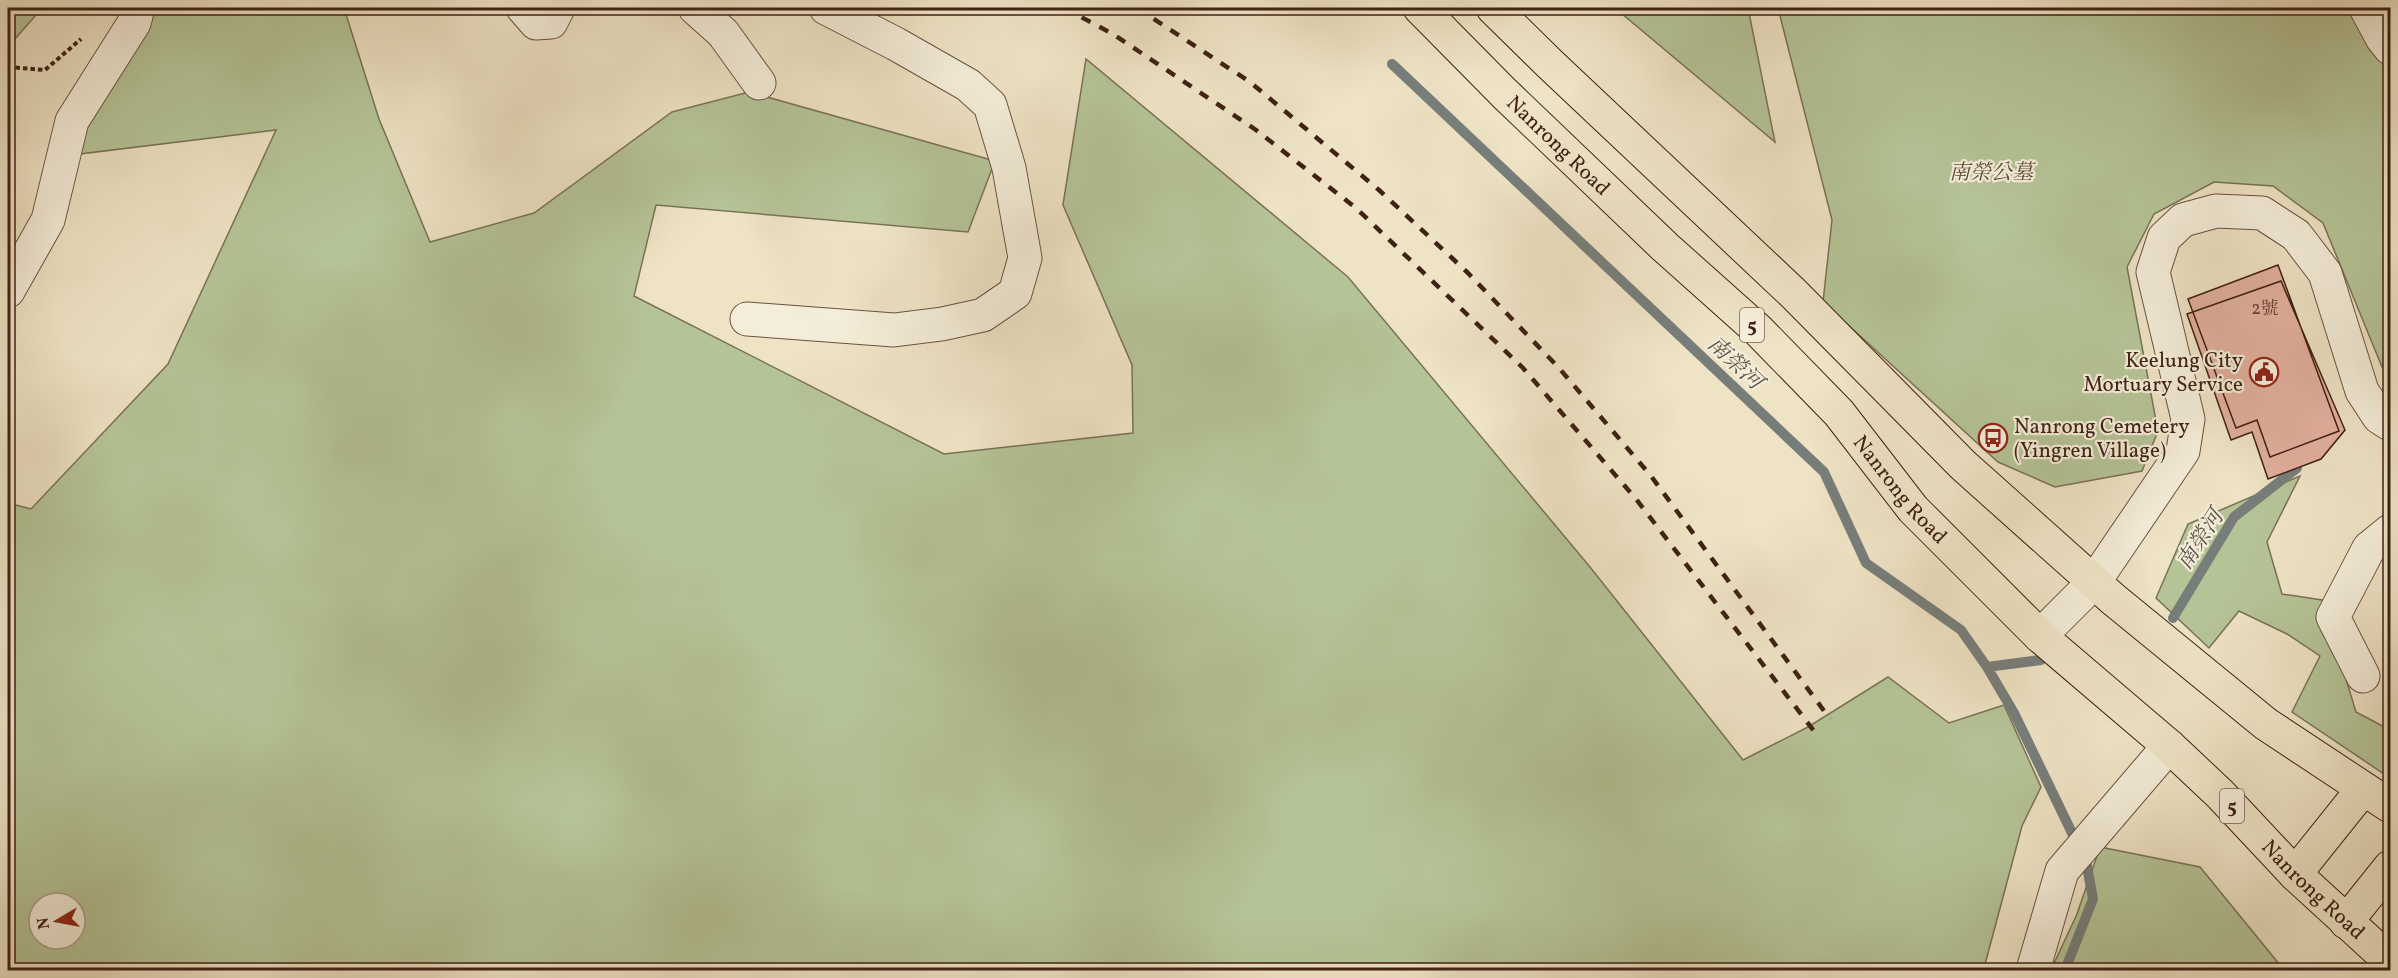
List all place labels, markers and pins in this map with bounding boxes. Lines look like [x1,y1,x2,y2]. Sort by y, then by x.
place label: Keelung City Mortuary Service [2083,347,2244,400]
public building icon: Keelung City Mortuary Service [2248,356,2280,388]
place label: Nanrong Cemetery (Yingren Village) [2014,413,2190,466]
bus stop icon: Nanrong Cemetery (Yingren Village) [1977,422,2009,454]

